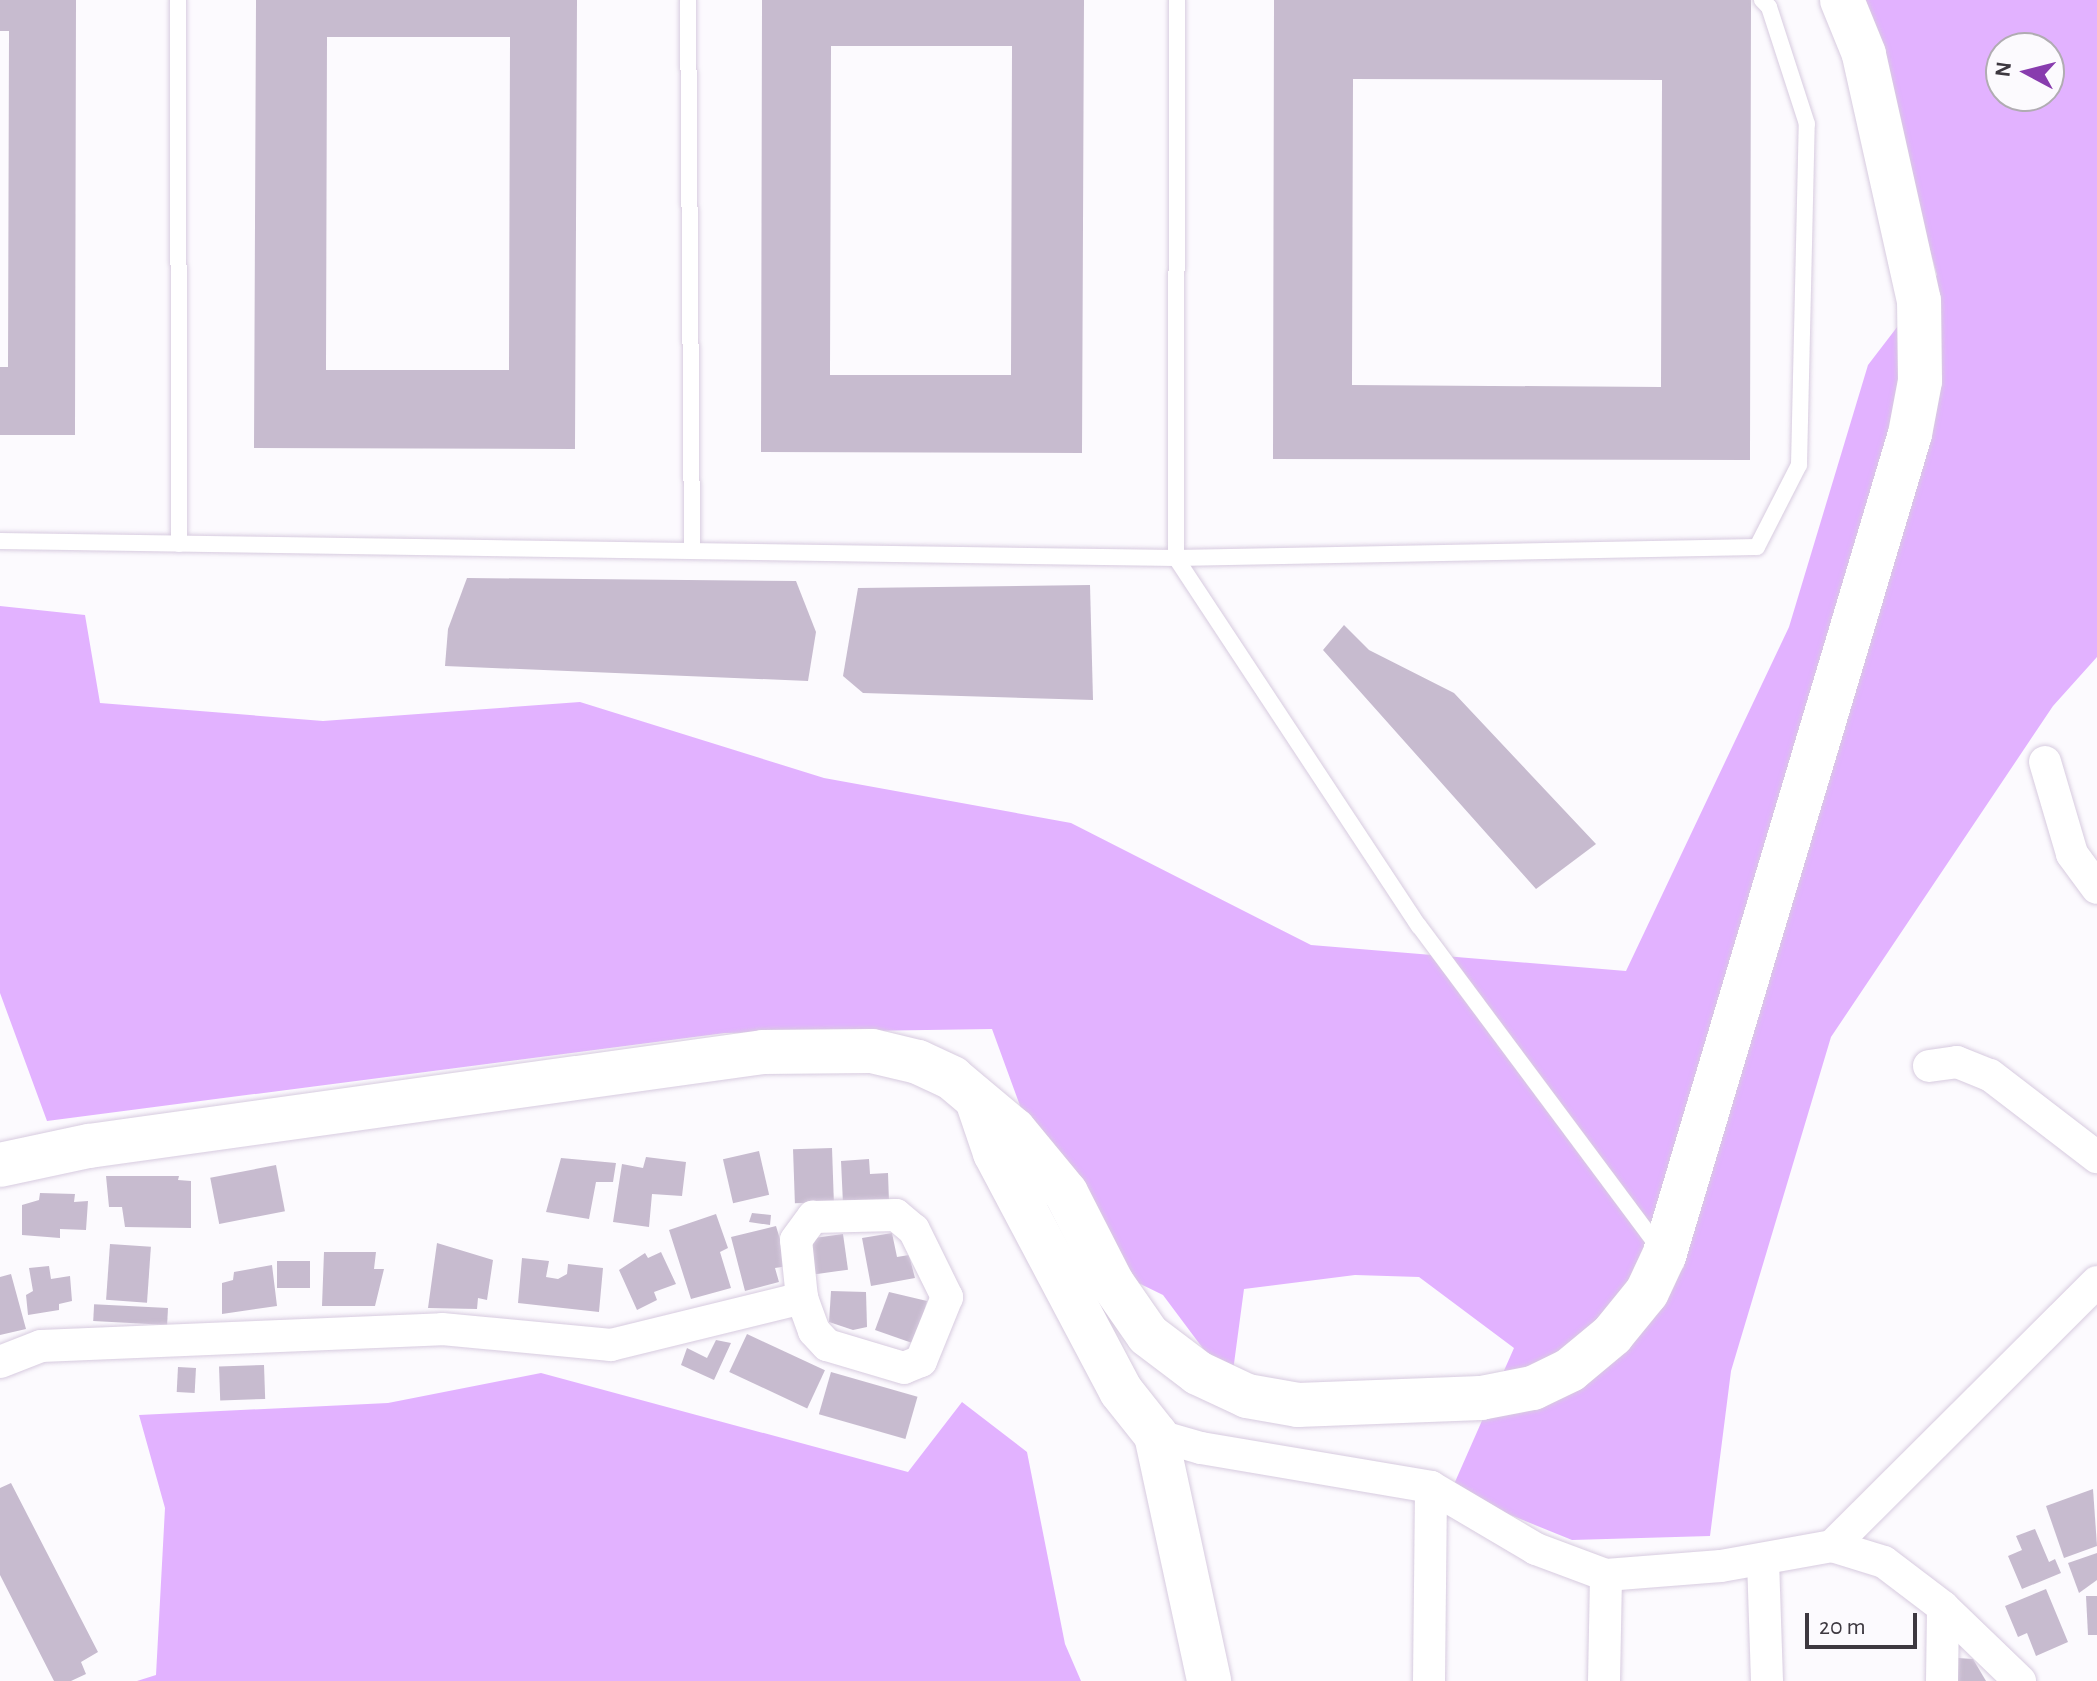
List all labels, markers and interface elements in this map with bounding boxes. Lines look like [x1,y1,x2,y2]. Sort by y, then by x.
north arrow [1985,32,2065,112]
text: N [1991,60,2015,78]
scale bar [1809,1597,1921,1647]
text: 20 m [1819,1615,1866,1639]

